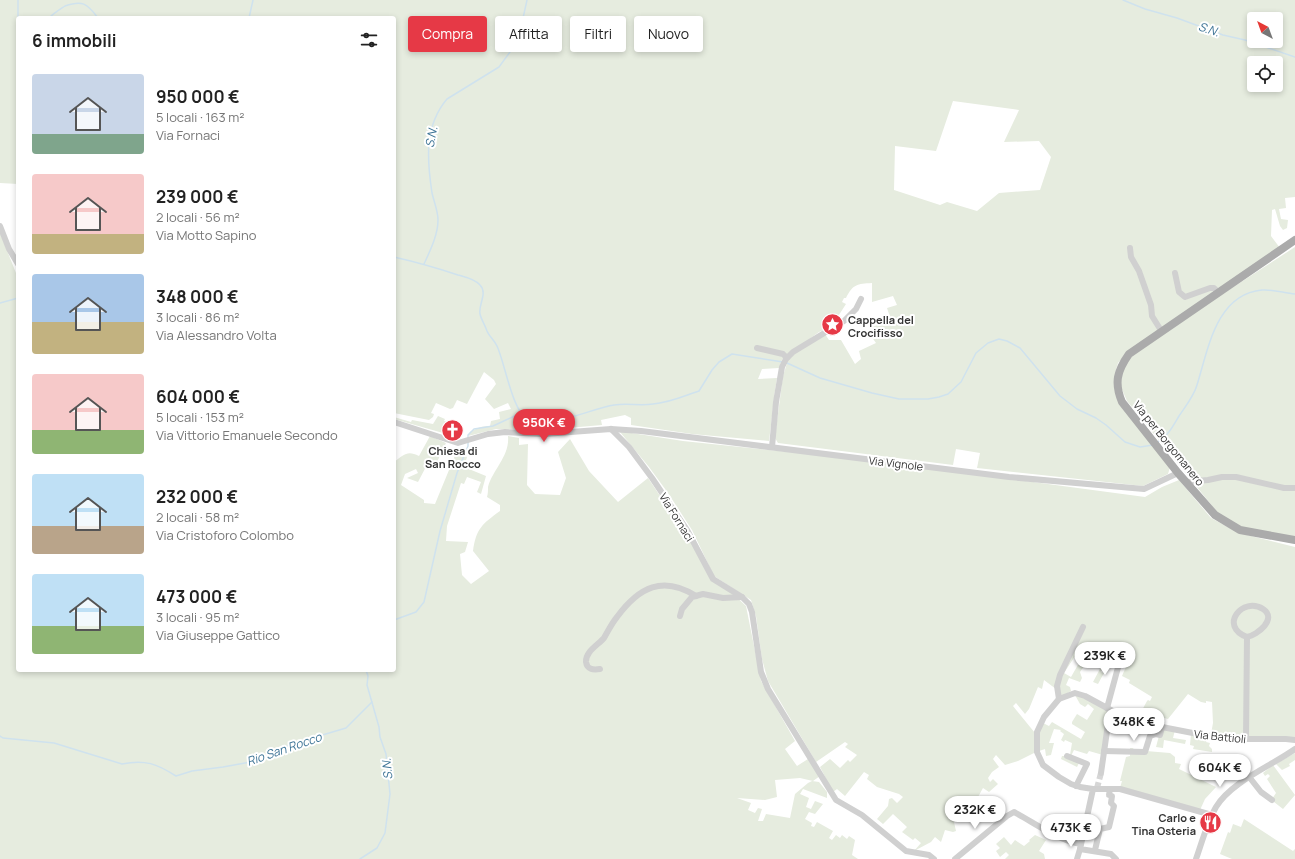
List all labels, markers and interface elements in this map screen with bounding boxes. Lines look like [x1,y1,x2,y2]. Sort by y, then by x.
north arrow [1247,12,1283,48]
map controls [1247,12,1283,92]
chip: Compra [408,16,487,52]
chip: Affitta [495,16,562,52]
chip: Filtri [570,16,626,52]
chip: Nuovo [634,16,703,52]
water label: S.N. [1196,18,1222,40]
text: 6 immobili [32,29,116,52]
icon: filters [358,29,380,51]
button: locate [1247,56,1283,92]
text: 950 000 € [156,85,240,108]
icon: home [64,90,112,138]
text: 5 locali · 163 m² [156,108,245,126]
water label: S.N. [421,125,441,149]
text: Via Fornaci [156,126,220,144]
text: 239 000 € [156,185,239,208]
icon: home [64,190,112,238]
text: 2 locali · 56 m² [156,208,240,226]
text: Via Motto Sapino [156,226,256,244]
text: 348 000 € [156,285,239,308]
icon: home [64,290,112,338]
text: 3 locali · 86 m² [156,308,240,326]
place icon: Cappella del Crocifisso [819,312,845,338]
place label: Cappella del Crocifisso [848,312,914,340]
text: Via Alessandro Volta [156,326,277,344]
text: 604 000 € [156,385,240,408]
icon: home [64,390,112,438]
street label: Via per Borgomanero [1130,397,1208,489]
text: 5 locali · 153 m² [156,408,244,426]
pin: 950K € [511,409,577,443]
text: 950K € [522,413,566,431]
church icon: Chiesa di San Rocco [440,417,466,443]
text: Via Vittorio Emanuele Secondo [156,426,338,444]
place label: Chiesa di San Rocco [425,443,481,471]
street label: Via Vignole [868,452,925,474]
text: 232 000 € [156,485,238,508]
icon: home [64,490,112,538]
street label: Via Fornaci [656,490,698,544]
text: 2 locali · 58 m² [156,508,239,526]
text: Via Cristoforo Colombo [156,526,294,544]
text: 473 000 € [156,585,237,608]
icon: home [64,590,112,638]
text: 3 locali · 95 m² [156,608,240,626]
text: Via Giuseppe Gattico [156,626,280,644]
pin: 239K € [1072,642,1138,676]
text: 239K € [1083,646,1127,664]
pin: 348K € [1101,708,1167,742]
text: 348K € [1112,712,1156,730]
street label: Via Battioli [1193,726,1247,746]
water label: Rio San Rocco [244,728,325,770]
pin: 604K € [1187,754,1253,788]
water label: S.N. [377,757,397,781]
text: 604K € [1198,758,1242,776]
pin: 232K € [942,796,1008,830]
text: 232K € [954,800,996,818]
place label: Carlo e Tina Osteria [1132,810,1196,838]
restaurant icon: Carlo e Tina Osteria [1198,810,1224,836]
pin: 473K € [1038,814,1104,848]
text: 473K € [1050,818,1092,836]

